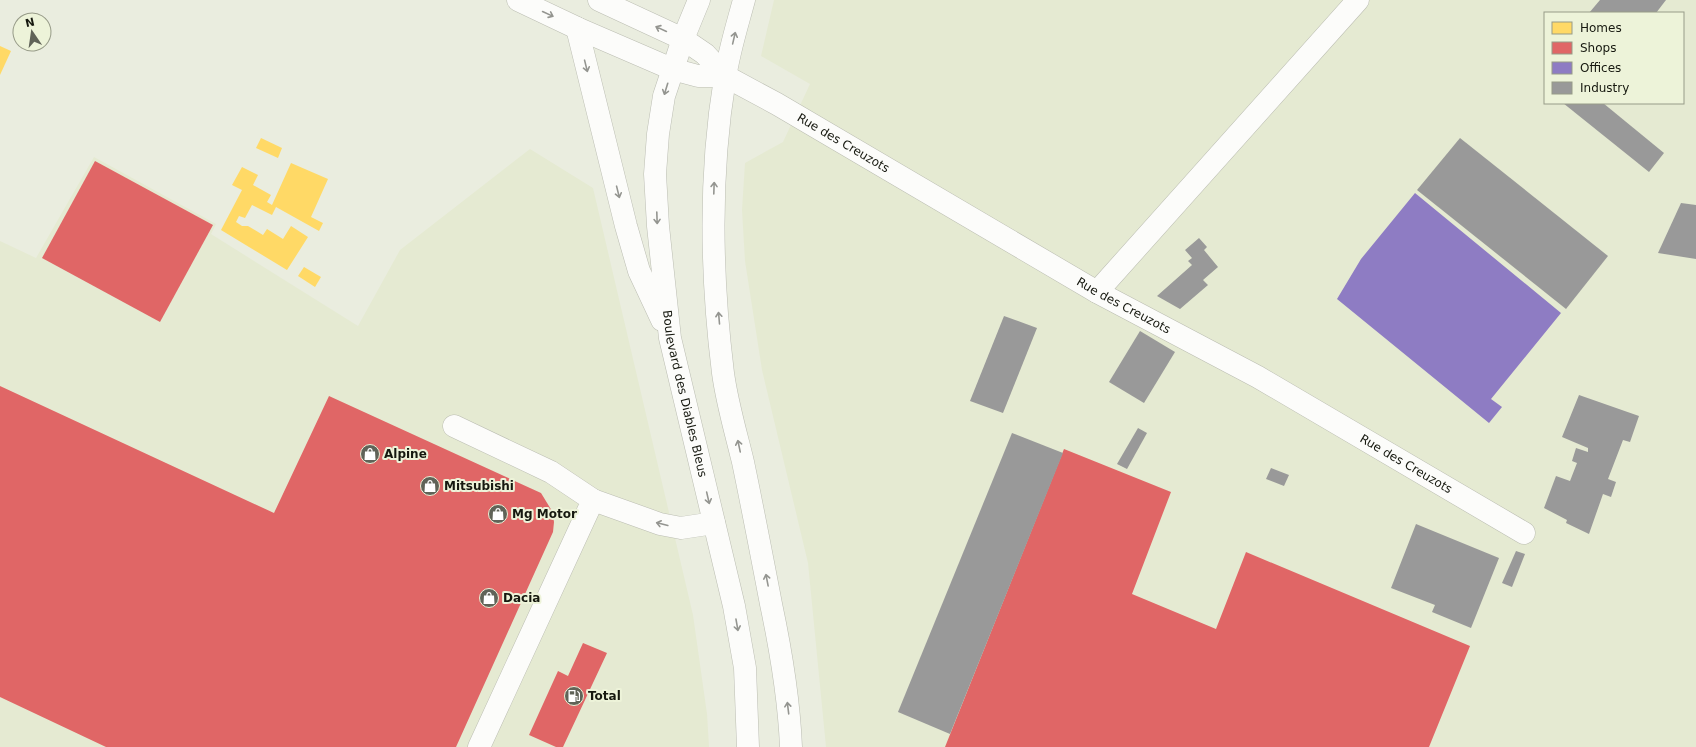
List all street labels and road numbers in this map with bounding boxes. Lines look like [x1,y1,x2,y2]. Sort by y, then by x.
street label: Rue des Creuzots [795,110,892,175]
street label: Rue des Creuzots [1074,275,1173,336]
street label: Boulevard des Diables Bleus [660,309,710,479]
street label: Rue des Creuzots [1358,431,1455,496]

